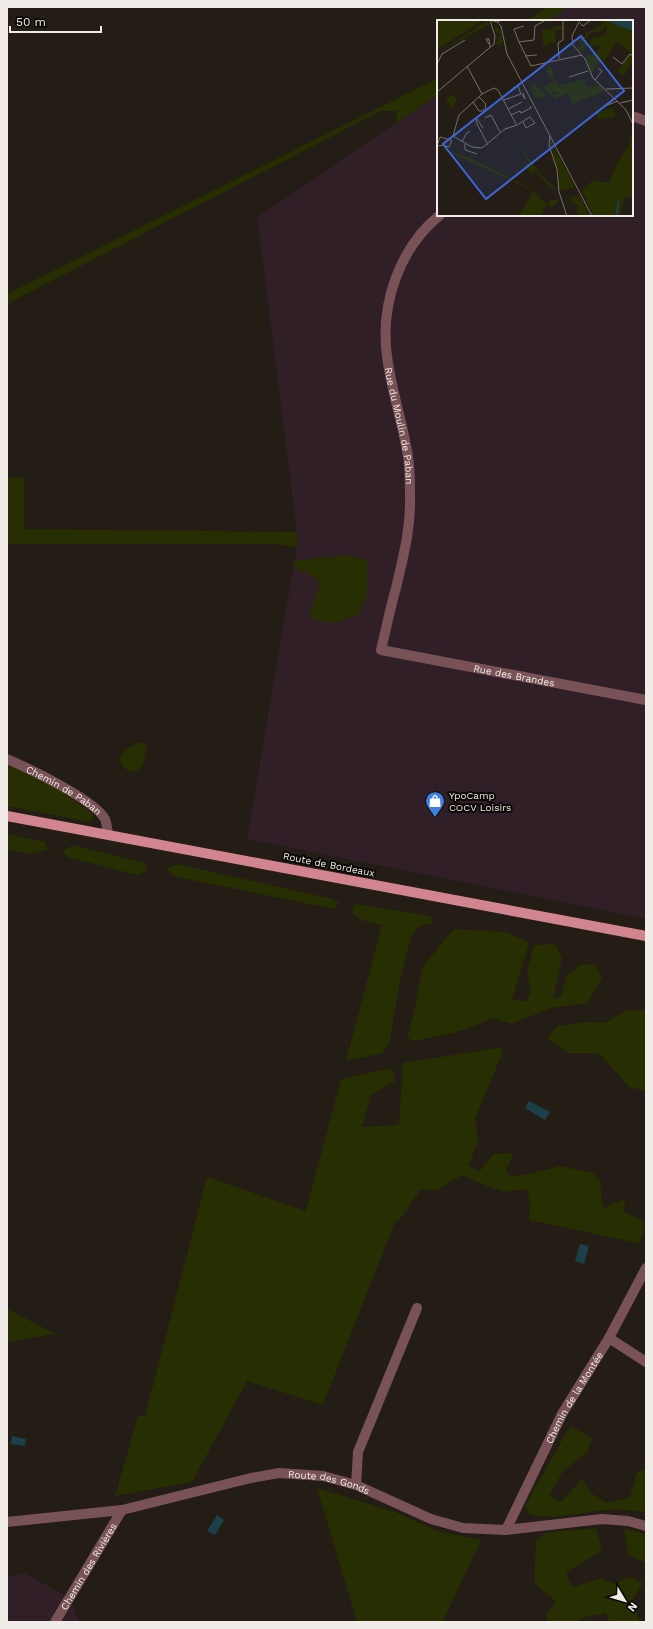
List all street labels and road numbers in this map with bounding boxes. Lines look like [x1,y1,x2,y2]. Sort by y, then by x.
street label: Rue du Moulin de Paban [383,366,415,484]
street label: Rue des Brandes [473,663,556,689]
street label: Chemin de Paban [24,764,104,817]
street label: Route de Bordeaux [282,850,376,879]
street label: Chemin de la Montée [544,1350,605,1445]
street label: Route des Gonds [288,1469,371,1497]
street label: Chemin des Rivières [59,1521,119,1612]

